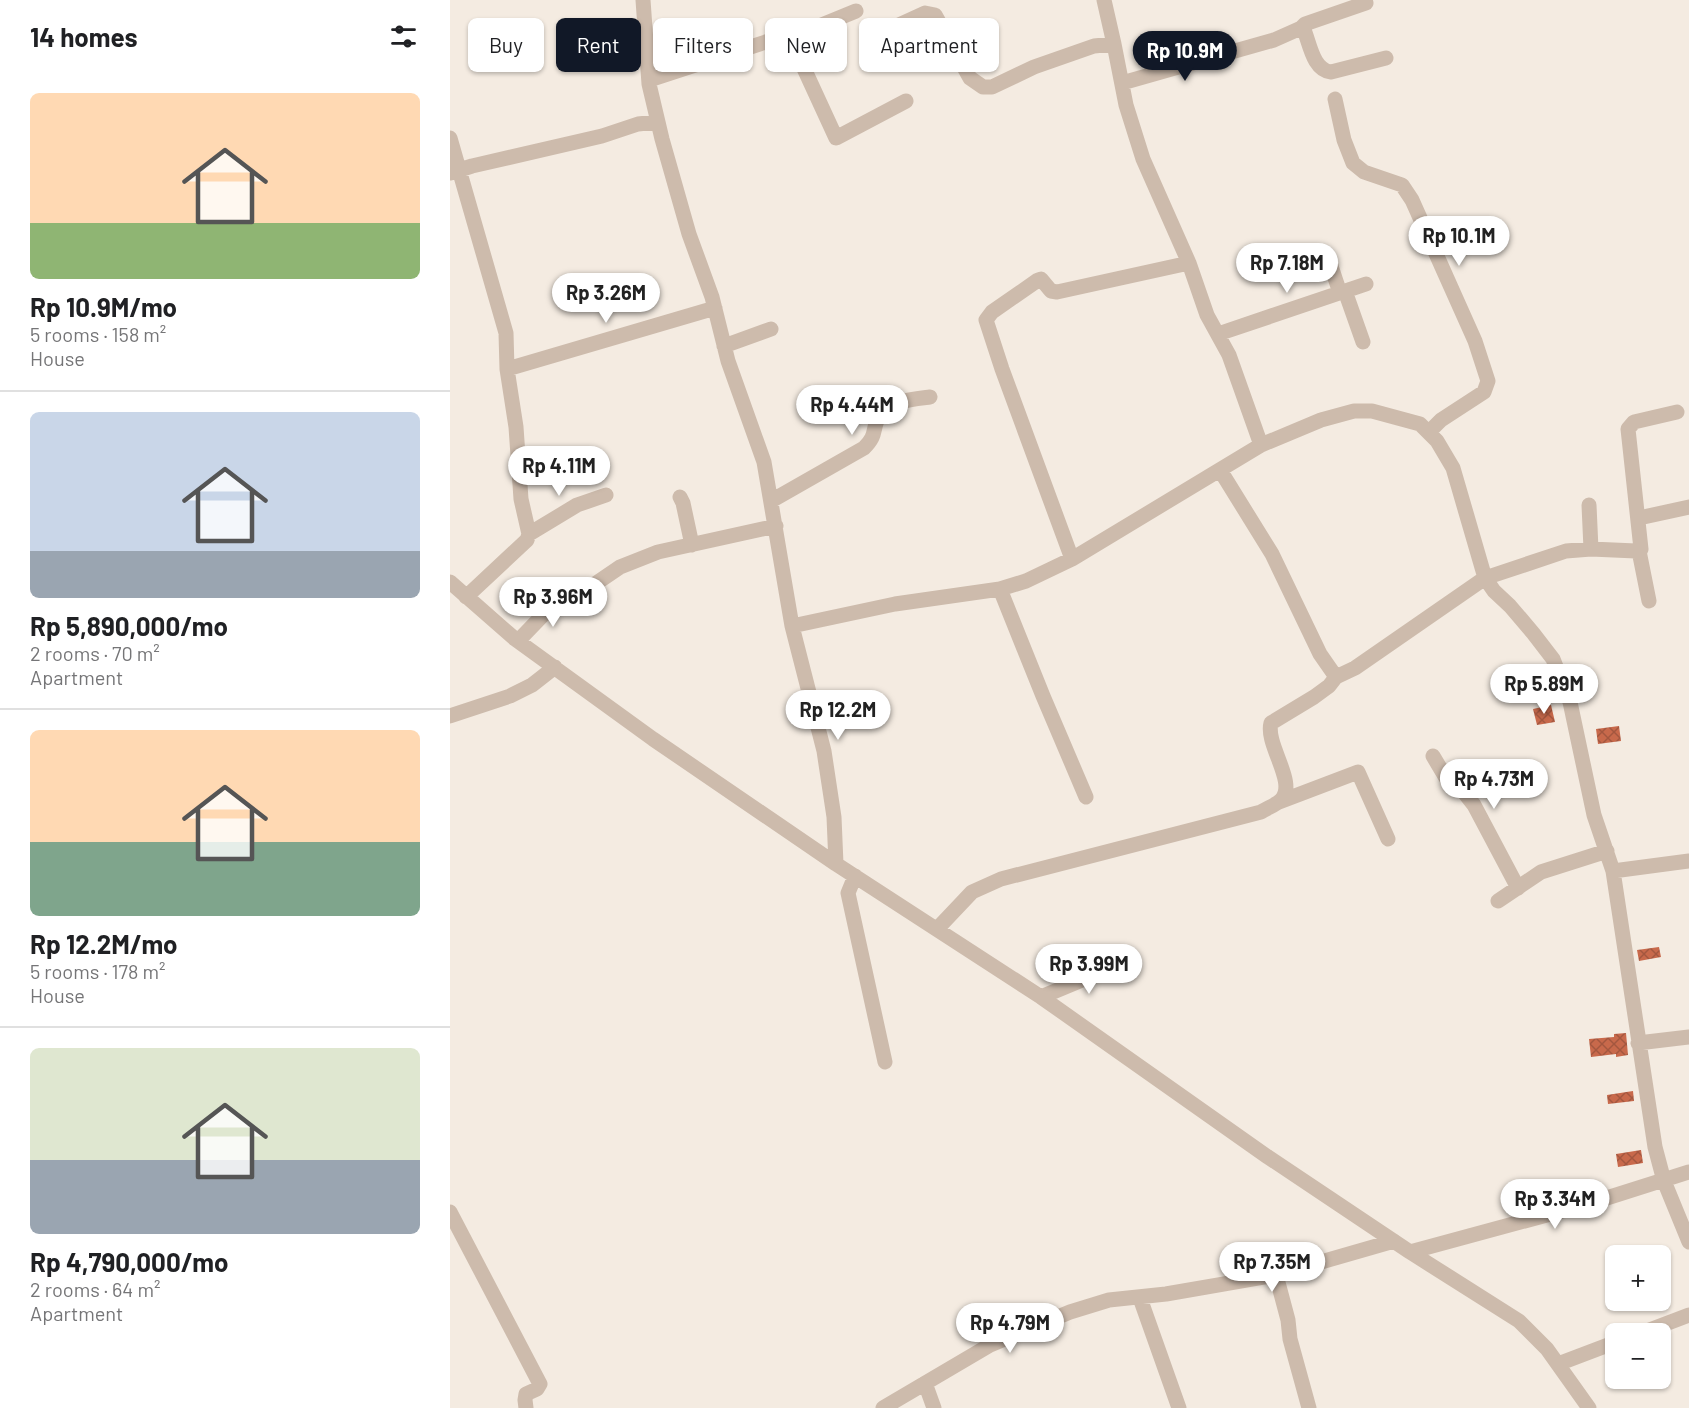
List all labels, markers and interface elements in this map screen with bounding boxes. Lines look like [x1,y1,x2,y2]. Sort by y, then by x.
chip: Buy [468,18,544,72]
chip: Rent [556,18,641,72]
chip: Filters [653,18,753,72]
chip: New [765,18,847,72]
chip: Apartment [859,18,999,72]
icon: filters [387,20,420,53]
text: 14 homes [30,21,137,52]
pin: Rp 10.9M [1123,31,1247,82]
text: Rp 10.9M [1147,38,1223,62]
icon: home [171,132,279,240]
pin: Rp 10.1M [1397,216,1521,267]
text: Rp 10.1M [1423,223,1495,247]
pin: Rp 7.18M [1225,243,1349,294]
text: Rp 7.18M [1250,250,1324,274]
pin: Rp 3.26M [544,273,668,324]
text: Rp 3.26M [566,280,646,304]
text: Rp 10.9M/mo [30,291,177,322]
text: 5 rooms · 158 m² [30,322,166,346]
text: House [30,346,85,370]
pin: Rp 4.44M [790,385,914,436]
text: Rp 4.44M [810,392,894,416]
pin: Rp 4.11M [497,446,621,497]
icon: home [171,451,279,559]
text: Rp 4.11M [522,453,596,477]
pin: Rp 3.96M [491,577,615,628]
text: Rp 3.96M [513,584,593,608]
text: Rp 5,890,000/mo [30,610,228,641]
text: 2 rooms · 70 m² [30,641,160,665]
pin: Rp 5.89M [1482,664,1606,715]
text: Apartment [30,665,123,689]
text: Rp 5.89M [1504,671,1584,695]
pin: Rp 12.2M [776,690,900,741]
text: Rp 12.2M [800,697,876,721]
pin: Rp 4.73M [1432,759,1556,810]
text: Rp 4.73M [1454,766,1534,790]
icon: home [171,769,279,877]
text: Rp 12.2M/mo [30,928,178,959]
pin: Rp 3.99M [1027,944,1151,995]
text: Rp 3.99M [1049,951,1129,975]
text: 5 rooms · 178 m² [30,959,166,983]
text: House [30,983,85,1007]
icon: home [171,1087,279,1195]
pin: Rp 3.34M [1493,1179,1617,1230]
text: Rp 3.34M [1514,1186,1596,1210]
pin: Rp 7.35M [1210,1242,1334,1293]
map controls [1605,1245,1671,1389]
button: + [1605,1245,1671,1311]
text: Rp 4,790,000/mo [30,1246,228,1277]
text: Rp 7.35M [1233,1249,1311,1273]
text: 2 rooms · 64 m² [30,1277,160,1301]
text: Apartment [30,1301,123,1325]
pin: Rp 4.79M [948,1303,1072,1354]
text: Rp 4.79M [970,1310,1050,1334]
button: − [1605,1323,1671,1389]

